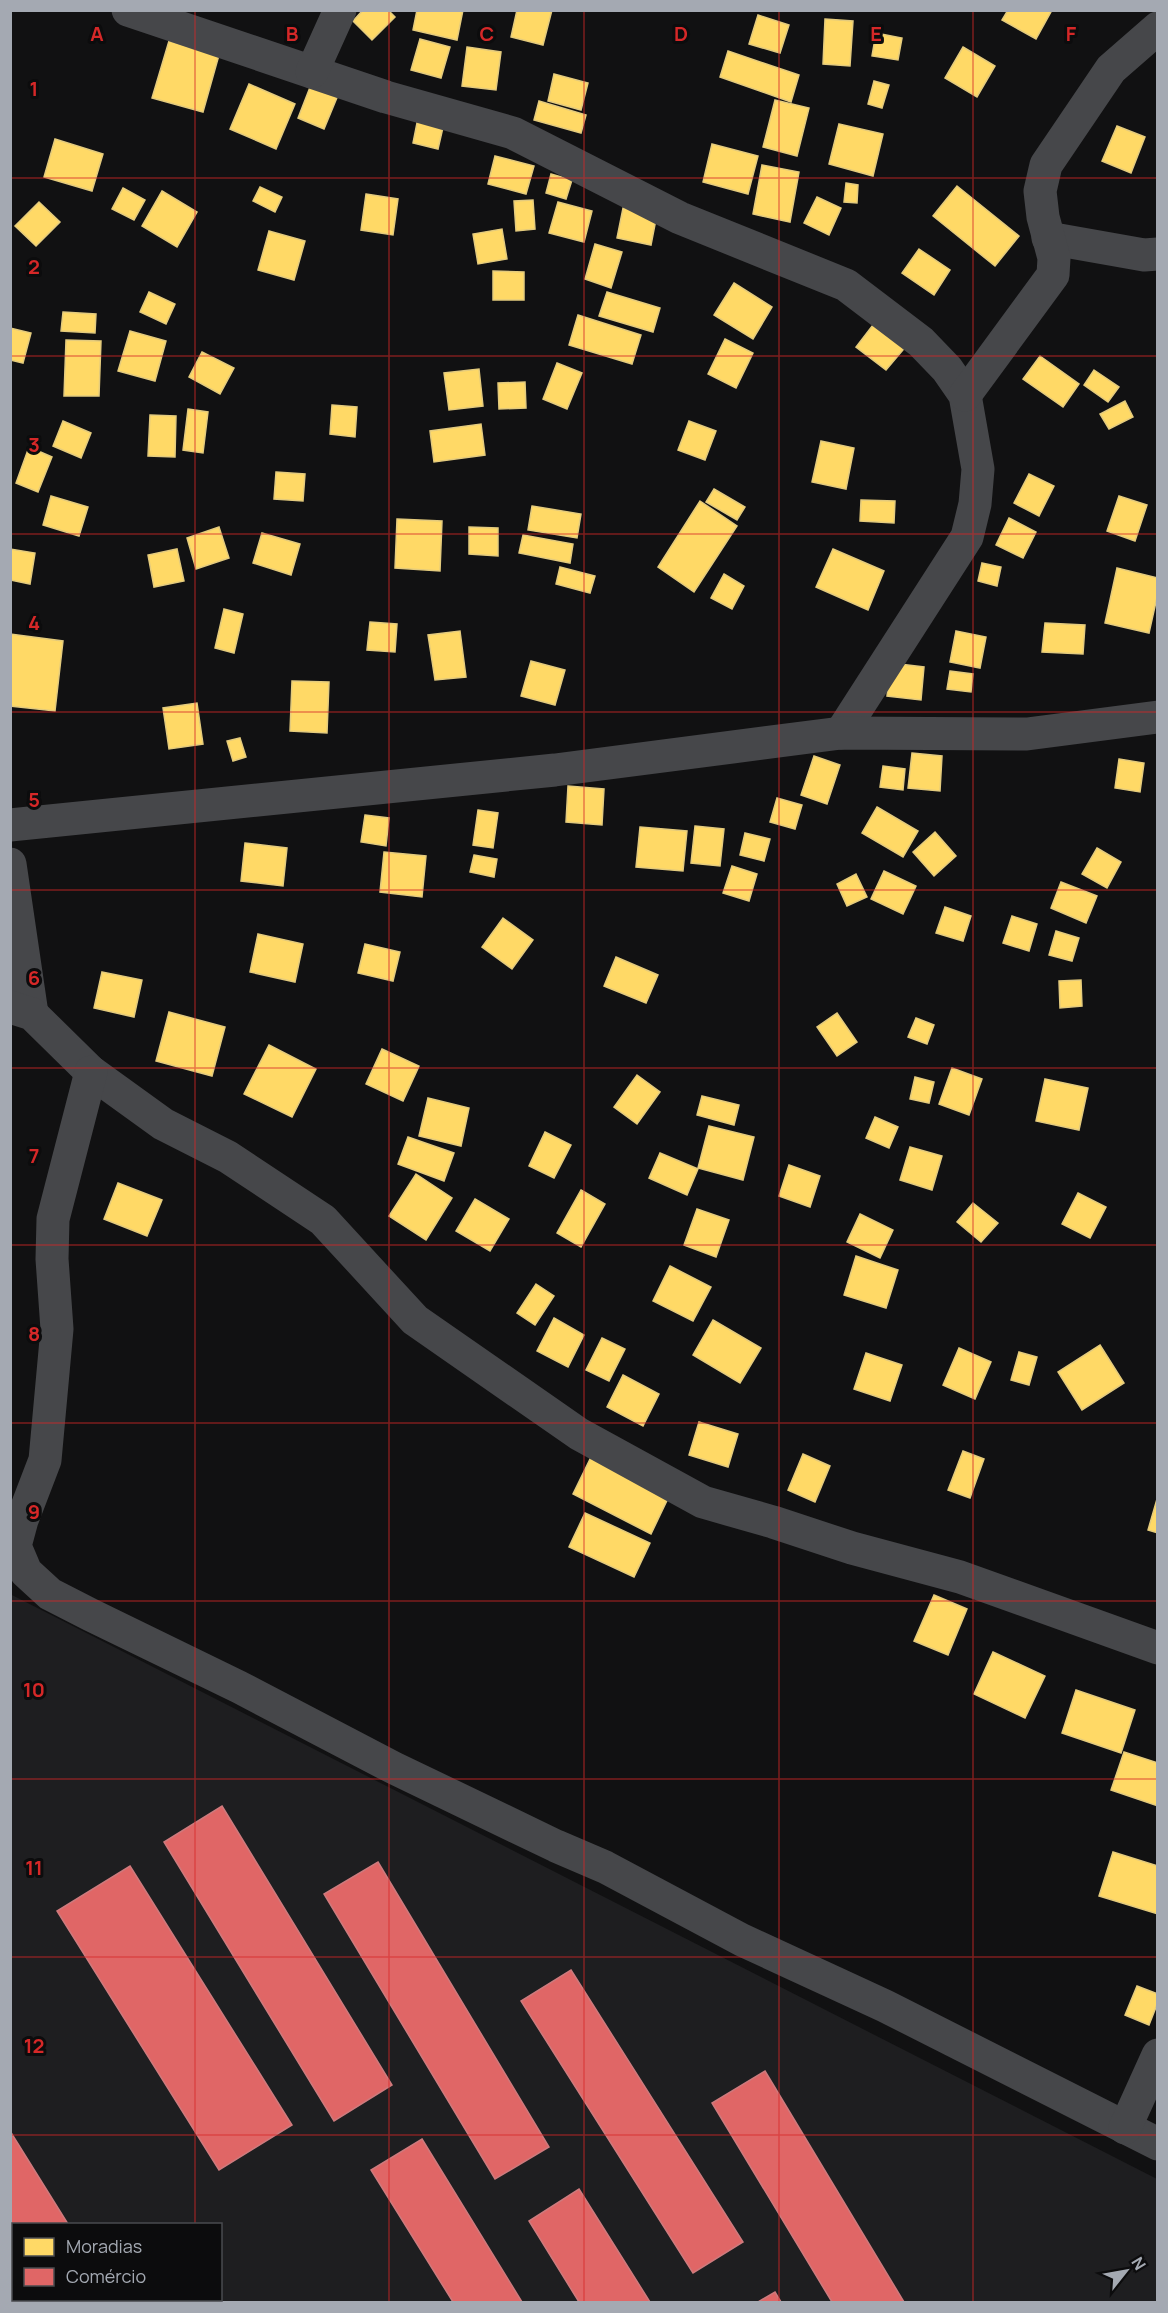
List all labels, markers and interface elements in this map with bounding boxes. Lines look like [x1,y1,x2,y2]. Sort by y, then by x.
text: A [90,20,104,47]
text: B [286,20,299,47]
text: C [480,20,494,47]
text: D [674,20,688,47]
text: E [870,20,882,47]
text: F [1066,20,1077,47]
text: 1 [30,75,38,102]
text: 2 [28,253,40,280]
text: 3 [28,431,40,458]
text: 4 [28,609,40,636]
text: 5 [28,786,40,813]
text: 6 [28,964,40,991]
text: 7 [29,1142,39,1169]
text: 8 [28,1320,40,1347]
text: 9 [28,1498,40,1525]
text: 10 [23,1676,45,1703]
text: 11 [25,1854,43,1881]
text: 12 [24,2032,44,2059]
legend [12,2223,222,2301]
text: Moradias [66,2234,142,2258]
north arrow [1096,2241,1156,2301]
text: N [1126,2253,1151,2274]
text: Comércio [66,2264,146,2288]

